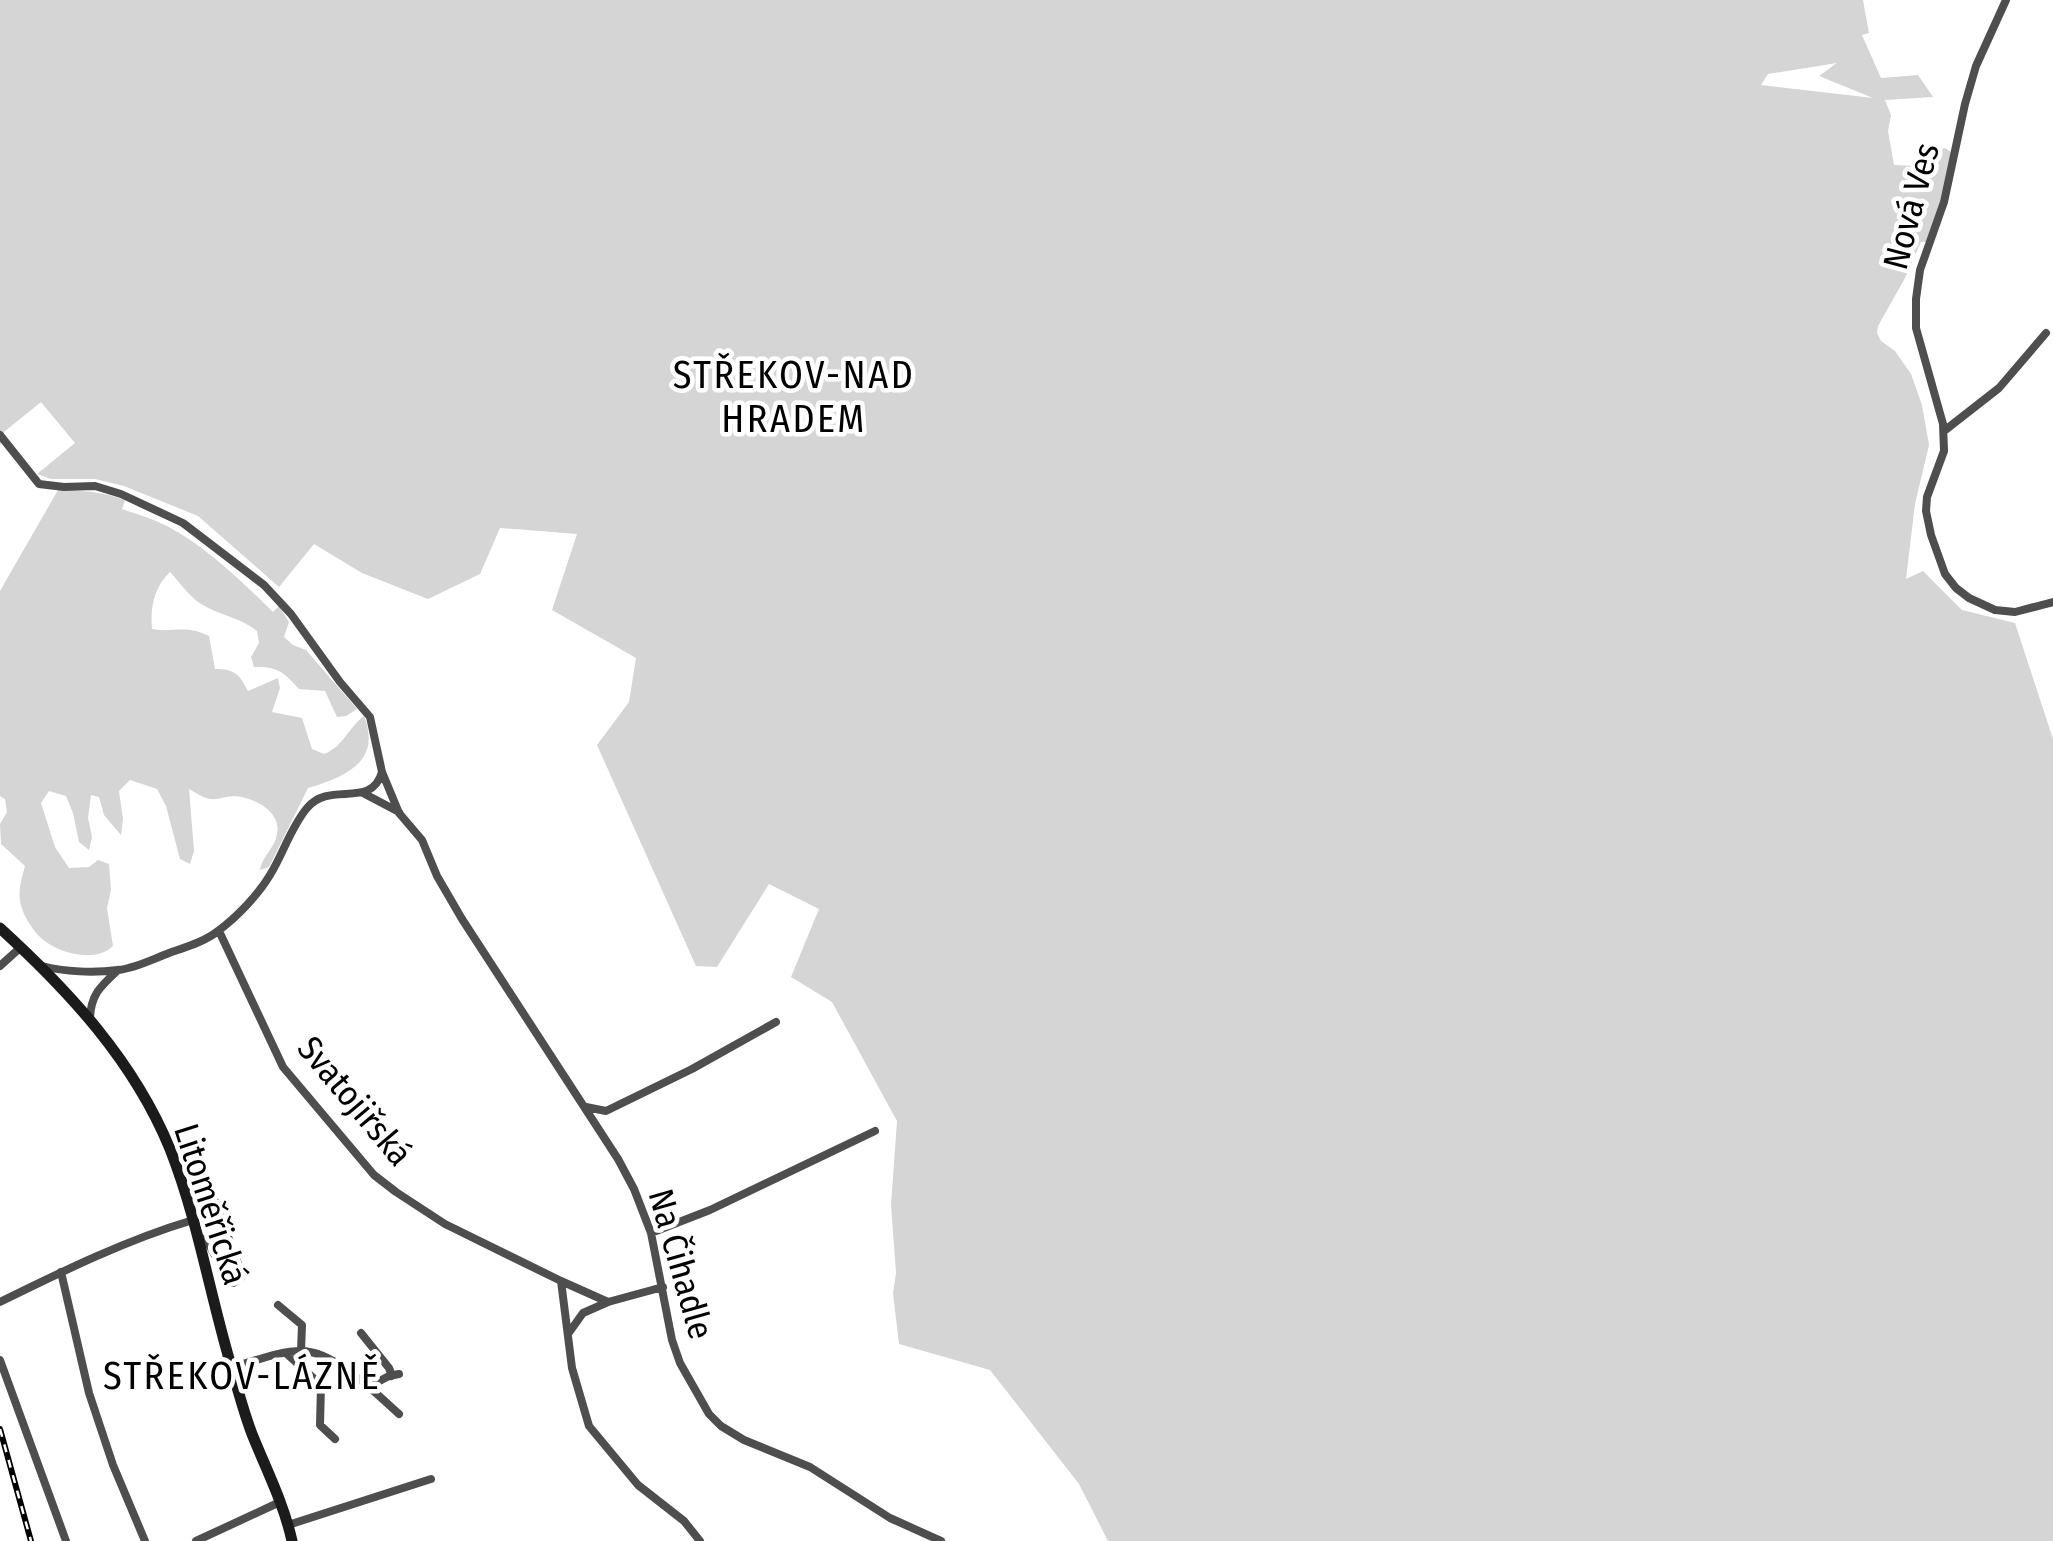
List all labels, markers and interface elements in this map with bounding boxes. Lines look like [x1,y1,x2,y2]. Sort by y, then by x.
street label: Nová Ves [1874,138,1948,274]
district label: STŘEKOV-NAD HRADEM [673,352,915,442]
street label: Svatojiřská [289,1028,421,1174]
street label: Litoměřická [165,1118,257,1290]
street label: Na Čihadle [640,1184,722,1344]
district label: STŘEKOV-LÁZNĚ [103,1353,381,1399]

